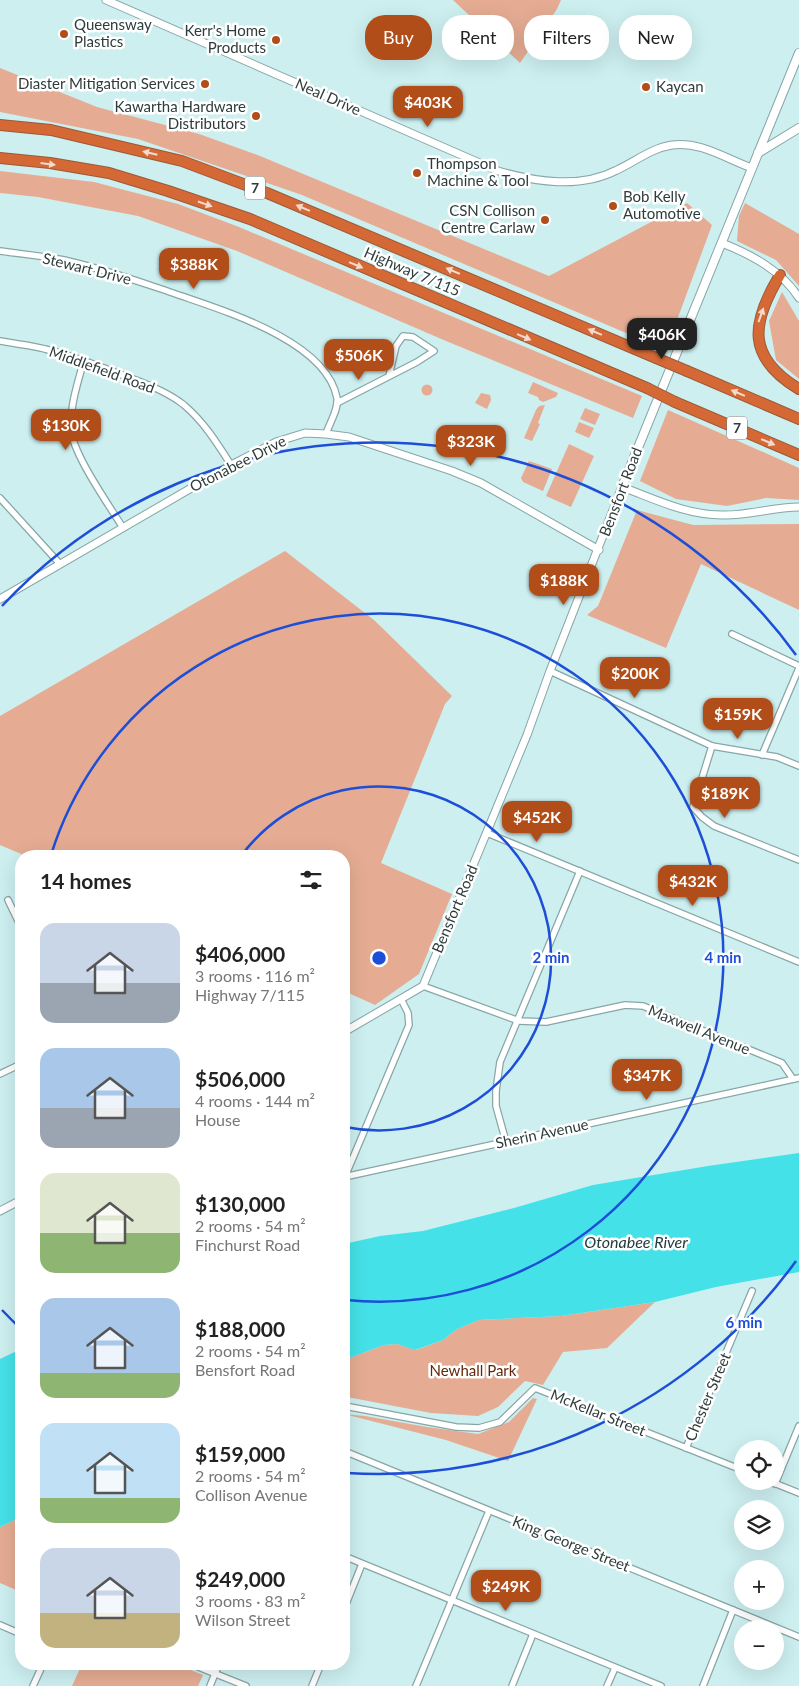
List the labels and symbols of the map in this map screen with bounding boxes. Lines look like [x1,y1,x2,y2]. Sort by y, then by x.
place label: Queensway Plastics [74,15,152,50]
place label: Kerr's Home Products [185,21,266,56]
marker: Queensway Plastics [58,28,70,40]
marker: Kerr's Home Products [270,34,282,46]
place label: Diaster Mitigation Services [18,74,195,92]
street label: Neal Drive [293,74,364,119]
place label: Kaycan [656,77,704,95]
marker: Diaster Mitigation Services [199,78,211,90]
marker: Kaycan [640,81,652,93]
pin: $403K [393,86,463,128]
place label: Kawartha Hardware Distributors [115,97,246,132]
marker: Kawartha Hardware Distributors [250,110,262,122]
one-way arrow [143,149,158,157]
place label: Thompson Machine & Tool [427,154,529,189]
one-way arrow [41,160,57,168]
marker: Thompson Machine & Tool [411,167,423,179]
road number: 7 [245,177,265,200]
place label: Bob Kelly Automotive [623,187,701,222]
marker: Bob Kelly Automotive [607,200,619,212]
one-way arrow [198,201,213,208]
place label: CSN Collison Centre Carlaw [441,201,535,236]
one-way arrow [295,204,310,212]
marker: CSN Collison Centre Carlaw [539,214,551,226]
street label: Highway 7/115 [362,243,463,299]
street label: Stewart Drive [41,248,133,288]
pin: $388K [159,248,229,290]
one-way arrow [349,261,363,269]
one-way arrow [445,267,460,275]
one-way arrow [757,307,765,322]
pin: $406K [627,318,697,360]
one-way arrow [588,328,602,336]
one-way arrow [517,333,531,341]
pin: $506K [324,338,394,381]
street label: Middlefield Road [47,342,158,397]
one-way arrow [730,389,745,397]
pin: $130K [31,408,101,451]
road number: 7 [727,416,747,439]
pin: $323K [436,424,506,467]
street label: Otonabee Drive [186,431,289,495]
one-way arrow [761,438,775,446]
street label: Bensfort Road [595,445,645,539]
pin: $188K [529,564,599,606]
pin: $200K [600,656,670,699]
pin: $159K [703,698,773,740]
pin: $189K [690,776,760,819]
pin: $452K [502,800,572,843]
street label: Bensfort Road [427,862,481,955]
pin: $432K [658,864,728,907]
text: 2 min [532,948,570,966]
text: 4 min [704,948,742,966]
centre of rings [370,949,388,967]
street label: Maxwell Avenue [646,1000,753,1058]
pin: $347K [612,1058,682,1101]
street label: Sherin Avenue [494,1114,590,1152]
water label: Otonabee River [584,1232,688,1251]
text: 6 min [725,1313,763,1331]
street label: Chester Street [680,1349,734,1444]
park label: Newhall Park [430,1361,517,1379]
street label: McKellar Street [548,1385,649,1440]
street label: King George Street [510,1511,633,1575]
pin: $249K [471,1570,541,1612]

